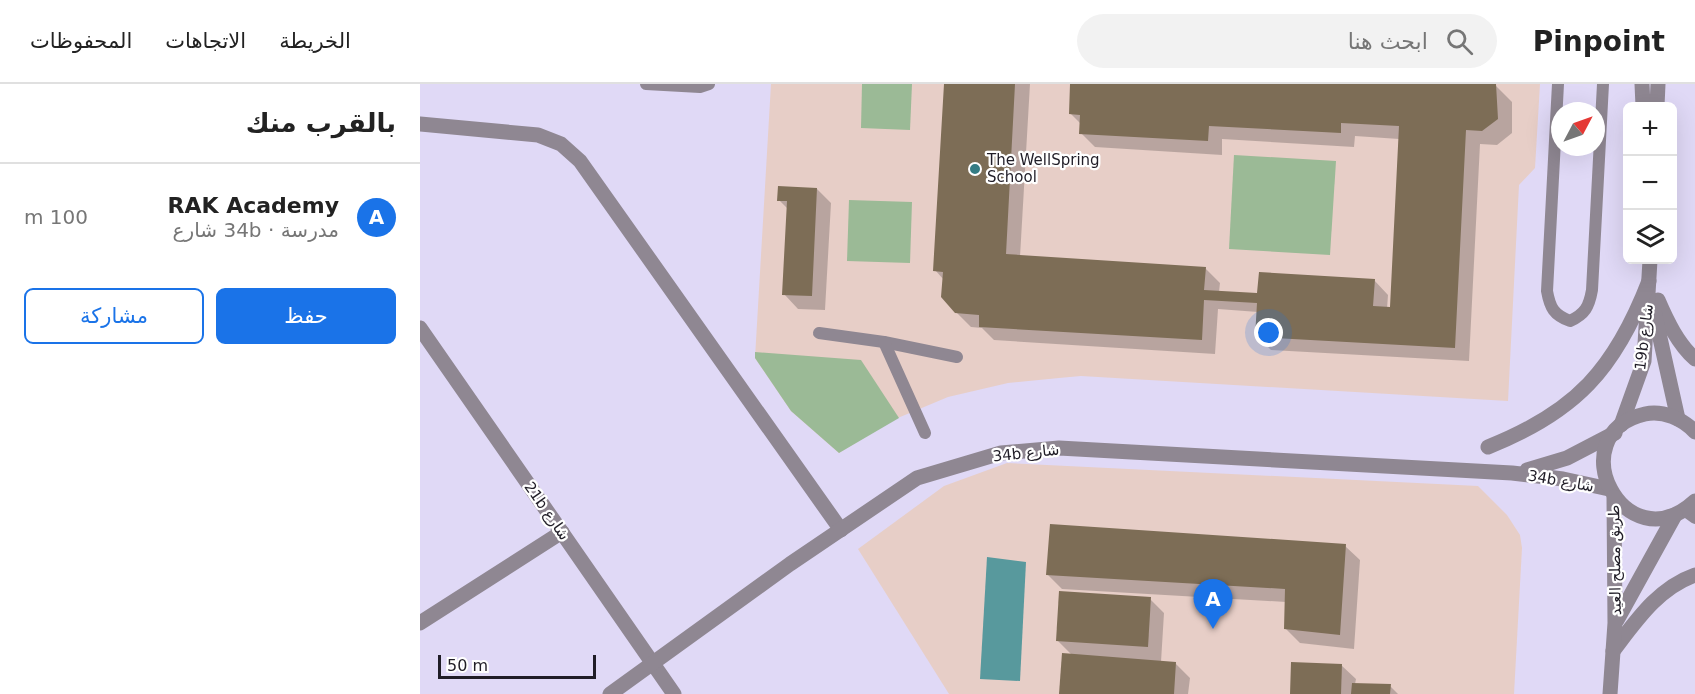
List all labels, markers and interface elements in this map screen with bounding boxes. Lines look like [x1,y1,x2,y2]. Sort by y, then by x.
search box [1077,14,1497,68]
icon: search [1443,25,1476,58]
text: Pinpoint [1533,25,1665,58]
text: المحفوظات [30,29,132,53]
text: الاتجاهات [165,29,246,53]
text: الخريطة [279,29,351,53]
text: ابحث هنا [1348,29,1428,54]
north arrow [1551,102,1605,156]
map controls [1623,102,1677,264]
button: + [1623,102,1677,156]
text: بالقرب منك [246,108,396,138]
place label: The WellSpring School [986,151,1100,186]
button: − [1623,156,1677,210]
marker: The WellSpring School [968,162,982,176]
text: RAK Academy [167,193,339,218]
text: 100 m [24,205,88,229]
text: A [369,205,384,229]
button: layers [1623,210,1677,264]
text: مدرسة · 34b شارع [173,218,339,242]
button: مشاركة [24,288,204,344]
button: حفظ [216,288,396,344]
street label: 19b شارع [1631,303,1657,371]
your location [1254,318,1283,347]
street label: 34b شارع [992,441,1060,465]
street label: 34b شارع [1527,466,1595,496]
street label: 21b شارع [520,479,574,543]
street label: طريق مصلح العيد [1605,505,1625,615]
pin: A [1194,580,1232,629]
scale bar [438,652,596,680]
text: 50 m [447,656,488,675]

